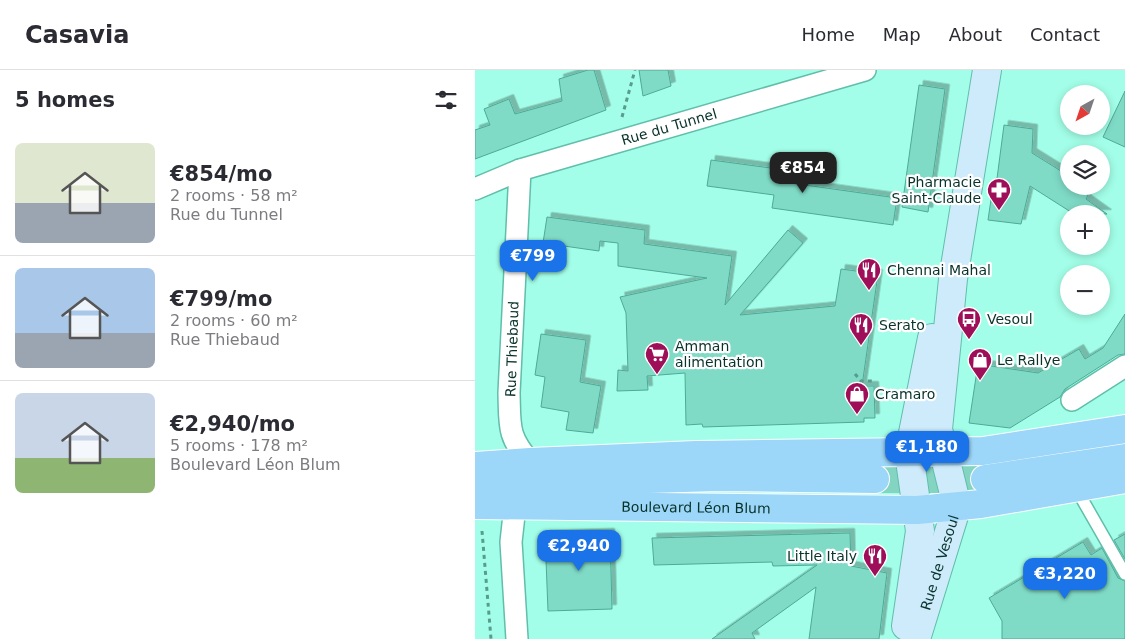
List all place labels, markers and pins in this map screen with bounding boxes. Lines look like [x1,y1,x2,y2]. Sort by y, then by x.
pin: €854 [773,152,833,194]
place label: Pharmacie Saint-Claude [892,174,981,206]
pharmacy icon: Pharmacie Saint-Claude [986,177,1012,211]
pin: €799 [503,240,563,282]
restaurant icon: Chennai Mahal [856,257,882,291]
place label: Chennai Mahal [887,262,991,278]
bus stop icon: Vesoul [956,306,982,340]
place label: Vesoul [987,311,1033,327]
restaurant icon: Serato [848,312,874,346]
place label: Serato [879,317,925,333]
place label: Amman alimentation [675,338,763,370]
supermarket icon: Amman alimentation [644,341,670,375]
shop icon: Le Rallye [967,347,993,381]
place label: Le Rallye [997,352,1060,368]
shop icon: Cramaro [844,381,870,415]
place label: Cramaro [875,386,935,402]
pin: €1,180 [886,430,968,473]
pin: €2,940 [538,530,620,572]
restaurant icon: Little Italy [862,543,888,577]
place label: Little Italy [787,548,857,564]
pin: €3,220 [1024,558,1106,600]

